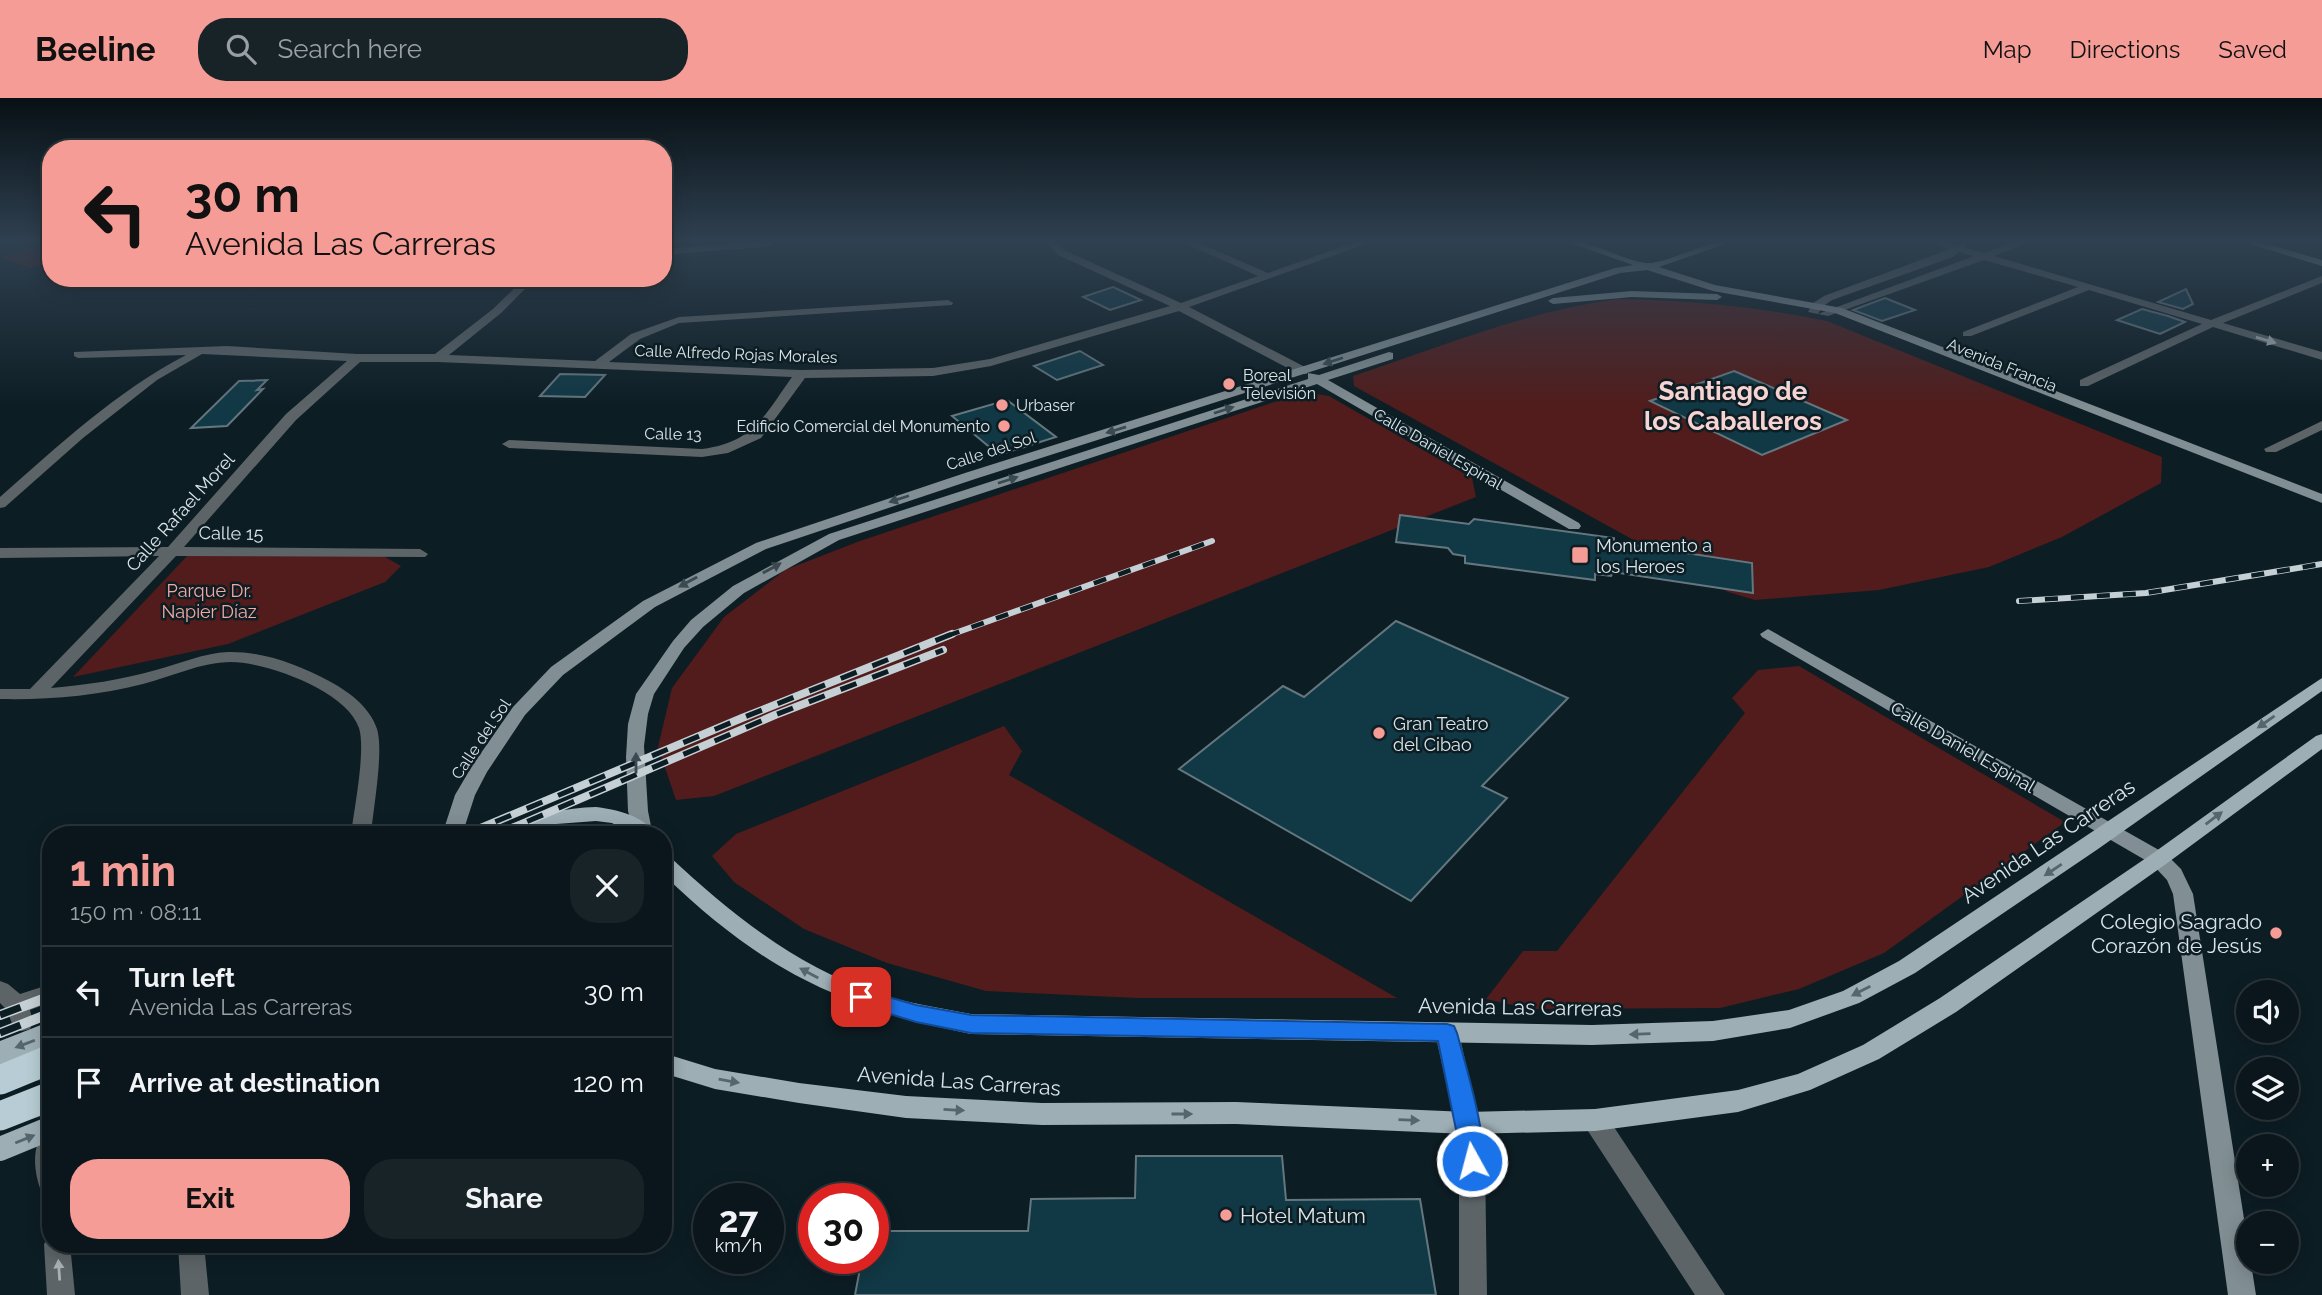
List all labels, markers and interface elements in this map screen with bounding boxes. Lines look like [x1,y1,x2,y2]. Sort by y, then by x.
search box [198,18,688,81]
text: Beeline [35,30,156,69]
icon: search [222,30,260,68]
text: Search here [278,34,422,64]
text: Map [1983,35,2032,64]
text: Directions [2070,35,2180,64]
text: Saved [2218,35,2287,64]
text: 30 m [185,166,300,223]
icon: left [70,168,161,259]
text: Avenida Las Carreras [185,225,496,262]
street label: Avenida Francia [1944,334,2060,396]
one-way arrow [2256,335,2278,346]
street label: Calle Alfredo Rojas Morales [634,341,838,367]
one-way arrow [1323,357,1344,367]
place label: Boreal Televisión [1243,366,1316,403]
marker: Boreal Televisión [1221,376,1237,392]
district label: Santiago de los Caballeros [1644,376,1822,436]
place label: Urbaser [1016,396,1075,415]
marker: Urbaser [994,397,1010,413]
one-way arrow [1214,404,1235,415]
street label: Calle Daniel Espinal [1370,404,1506,494]
place label: Edificio Comercial del Monumento [737,417,990,436]
marker: Edificio Comercial del Monumento [996,418,1012,434]
street label: Calle 13 [644,424,702,444]
one-way arrow [1105,425,1126,435]
street label: Calle del Sol [944,427,1039,474]
street label: Calle Rafael Morel [122,449,239,575]
one-way arrow [997,474,1018,485]
one-way arrow [889,494,910,505]
street label: Calle 15 [199,522,264,544]
place label: Monumento a los Heroes [1596,535,1712,577]
marker: Monumento a los Heroes [1570,545,1590,565]
one-way arrow [762,562,782,574]
one-way arrow [679,576,698,588]
park label: Parque Dr. Napier Díaz [161,580,257,622]
street label: Calle del Sol [447,695,515,783]
street label: Calle Daniel Espinal [1887,697,2039,797]
place label: Gran Teatro del Cibao [1393,713,1489,755]
one-way arrow [2257,715,2275,729]
marker: Gran Teatro del Cibao [1371,725,1387,741]
one-way arrow [630,752,642,774]
street label: Avenida Las Carreras [1956,774,2140,908]
one-way arrow [2205,812,2223,826]
text: 1 min [70,847,176,896]
button: close [570,849,644,923]
one-way arrow [2044,863,2062,877]
text: 150 m · 08:11 [70,898,201,925]
place label: Colegio Sagrado Corazón de Jesús [2091,909,2262,958]
marker: Colegio Sagrado Corazón de Jesús [2268,925,2284,941]
text: Turn left [129,963,235,993]
one-way arrow [798,967,818,979]
pin [831,967,891,1027]
icon: left [70,973,108,1011]
text: 30 m [584,977,644,1007]
icon: arrive [842,978,880,1016]
map controls [2236,980,2299,1274]
button: sound [2236,980,2299,1043]
one-way arrow [1851,986,1871,997]
text: Avenida Las Carreras [129,993,352,1020]
street label: Avenida Las Carreras [1418,993,1622,1021]
one-way arrow [1628,1028,1650,1039]
one-way arrow [15,1039,36,1050]
button: layers [2236,1057,2299,1120]
street label: Avenida Las Carreras [856,1061,1062,1101]
icon: arrive [70,1064,108,1102]
text: Arrive at destination [129,1068,380,1098]
text: 120 m [573,1068,644,1098]
one-way arrow [718,1076,740,1087]
one-way arrow [944,1104,966,1115]
one-way arrow [1171,1108,1193,1119]
one-way arrow [1398,1115,1420,1126]
position arrow [1435,1124,1509,1198]
one-way arrow [15,1133,36,1144]
button: + [2236,1134,2299,1197]
button: Exit [70,1159,350,1239]
button: Share [364,1159,644,1239]
speed limit sign: 30 [798,1183,889,1274]
text: 27 [719,1199,758,1240]
place label: Hotel Matum [1240,1203,1366,1228]
marker: Hotel Matum [1218,1207,1234,1223]
button: − [2236,1211,2299,1274]
text: km/h [715,1235,762,1256]
one-way arrow [53,1258,64,1280]

